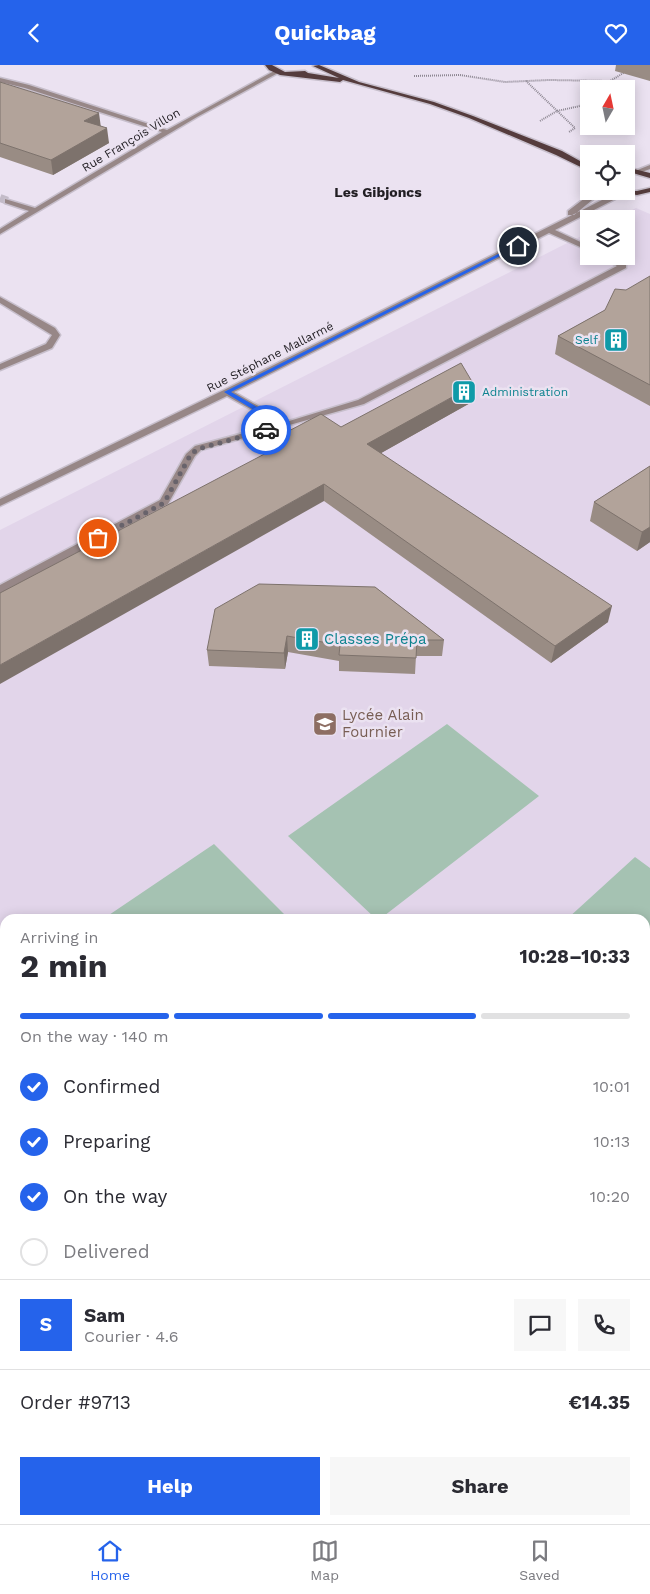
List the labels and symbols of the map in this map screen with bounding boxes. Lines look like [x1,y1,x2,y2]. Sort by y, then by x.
north arrow [580,80,635,135]
street label: Rue François Villon [79,105,183,175]
district label: Les Gibjoncs [334,184,422,200]
pin [497,225,539,267]
street label: Rue Stéphane Mallarmé [204,319,336,395]
building icon: Self [603,327,629,353]
place label: Self [575,333,598,347]
building icon: Administration [451,379,477,405]
place label: Administration [482,385,568,399]
courier [241,405,291,455]
pin [77,517,119,559]
building icon: Classes Prépa [294,626,320,652]
place label: Classes Prépa [324,630,427,648]
place label: Lycée Alain Fournier [342,706,424,741]
school or university icon: Lycée Alain Fournier [312,711,338,737]

